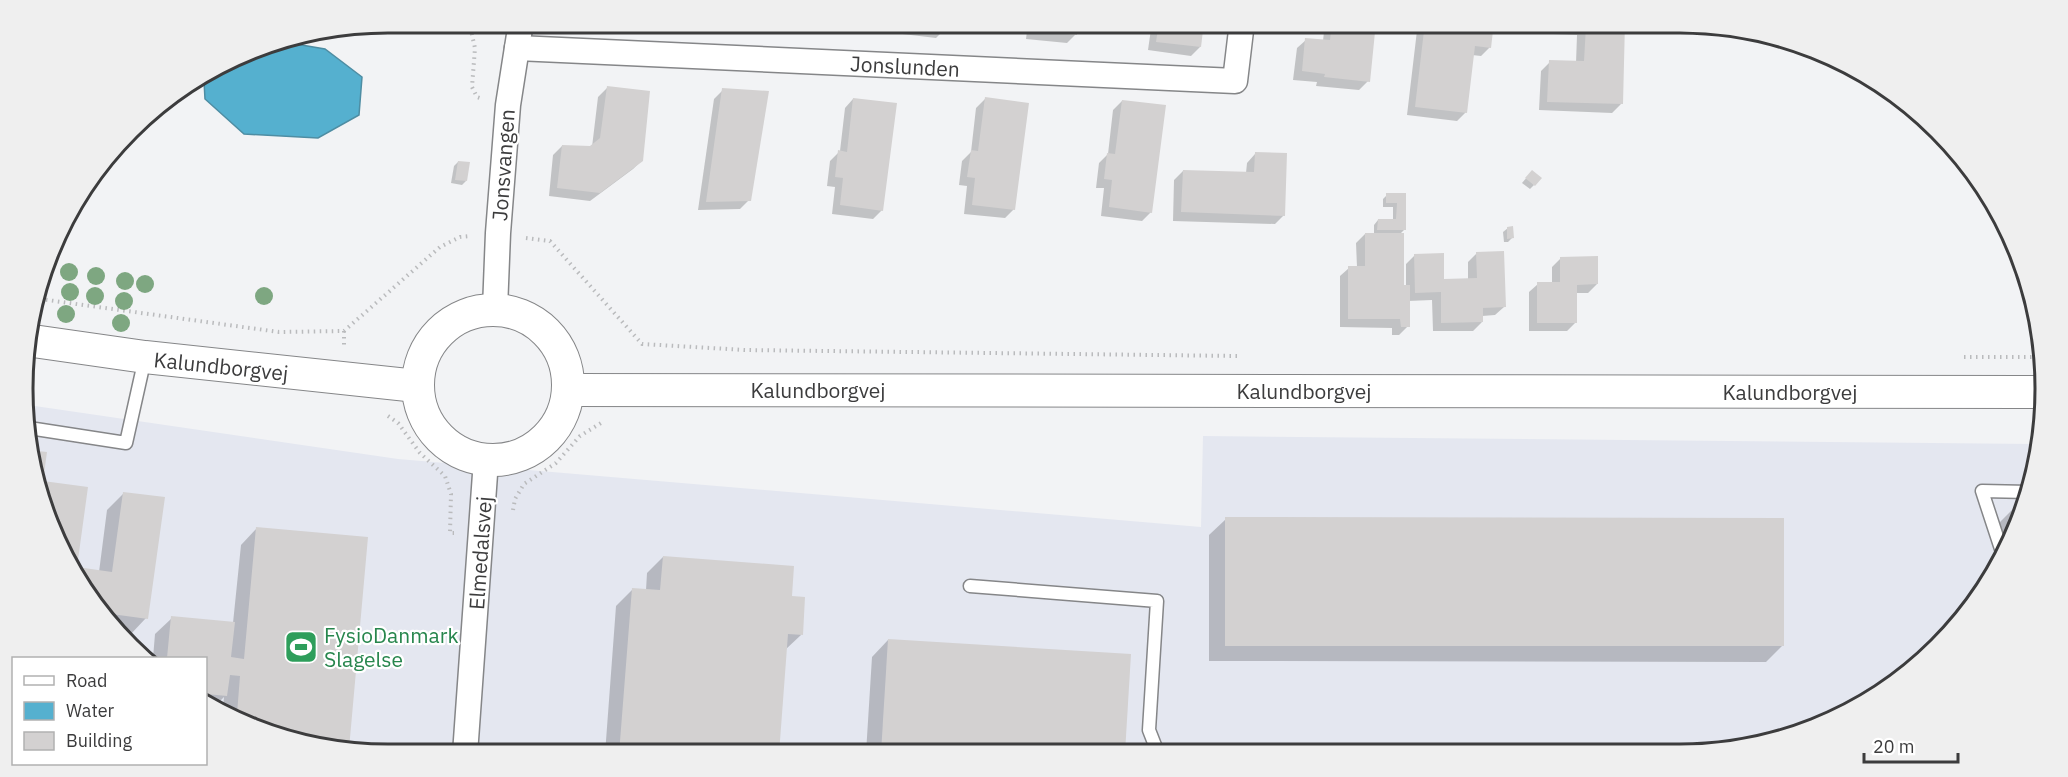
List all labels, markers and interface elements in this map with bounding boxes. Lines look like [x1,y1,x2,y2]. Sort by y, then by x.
street label: Jonslunden [849,49,961,83]
street label: Jonsvangen [485,108,521,222]
street label: Kalundborgvej [152,345,290,387]
street label: Kalundborgvej [750,376,886,404]
street label: Kalundborgvej [1236,377,1372,405]
street label: Kalundborgvej [1722,378,1858,406]
street label: Elmedalsvej [462,495,498,611]
place label: FysioDanmark Slagelse [324,621,459,673]
sports icon: FysioDanmark Slagelse [283,629,319,665]
legend [12,657,207,765]
text: Road [66,669,107,692]
text: Water [66,699,115,722]
scale bar [1864,726,1958,764]
text: Building [66,729,133,752]
text: 20 m [1873,735,1915,758]

